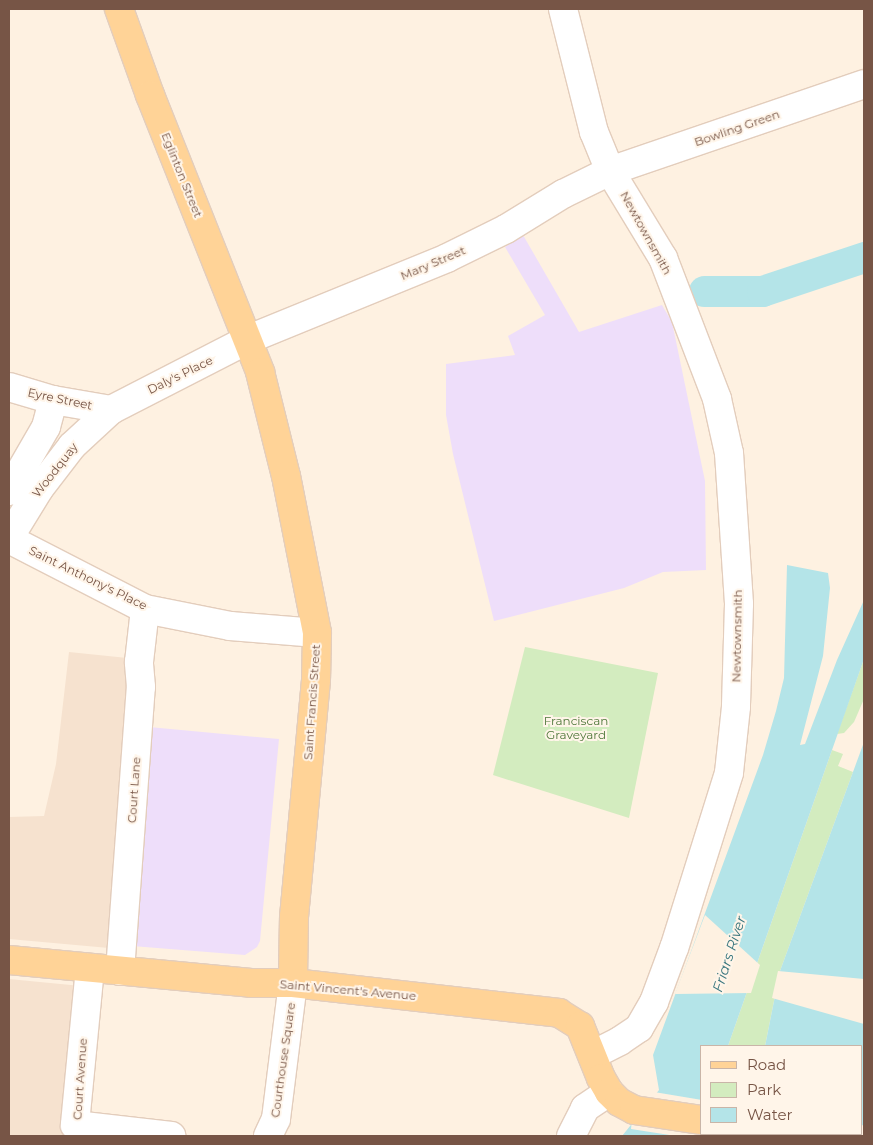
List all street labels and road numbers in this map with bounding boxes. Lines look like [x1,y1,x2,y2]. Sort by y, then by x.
street label: Bowling Green [692,107,782,149]
street label: Eglinton Street [158,130,206,220]
street label: Newtownsmith [617,189,675,277]
street label: Mary Street [398,243,468,283]
street label: Daly's Place [145,353,215,397]
street label: Eyre Street [26,385,94,413]
street label: Woodquay [29,440,81,500]
street label: Saint Anthony's Place [27,543,149,613]
street label: Newtownsmith [729,589,745,683]
street label: Saint Francis Street [301,644,323,760]
street label: Court Lane [125,756,143,824]
street label: Saint Vincent's Avenue [279,977,417,1003]
street label: Courthouse Square [268,1001,298,1119]
street label: Court Avenue [70,1038,90,1120]

